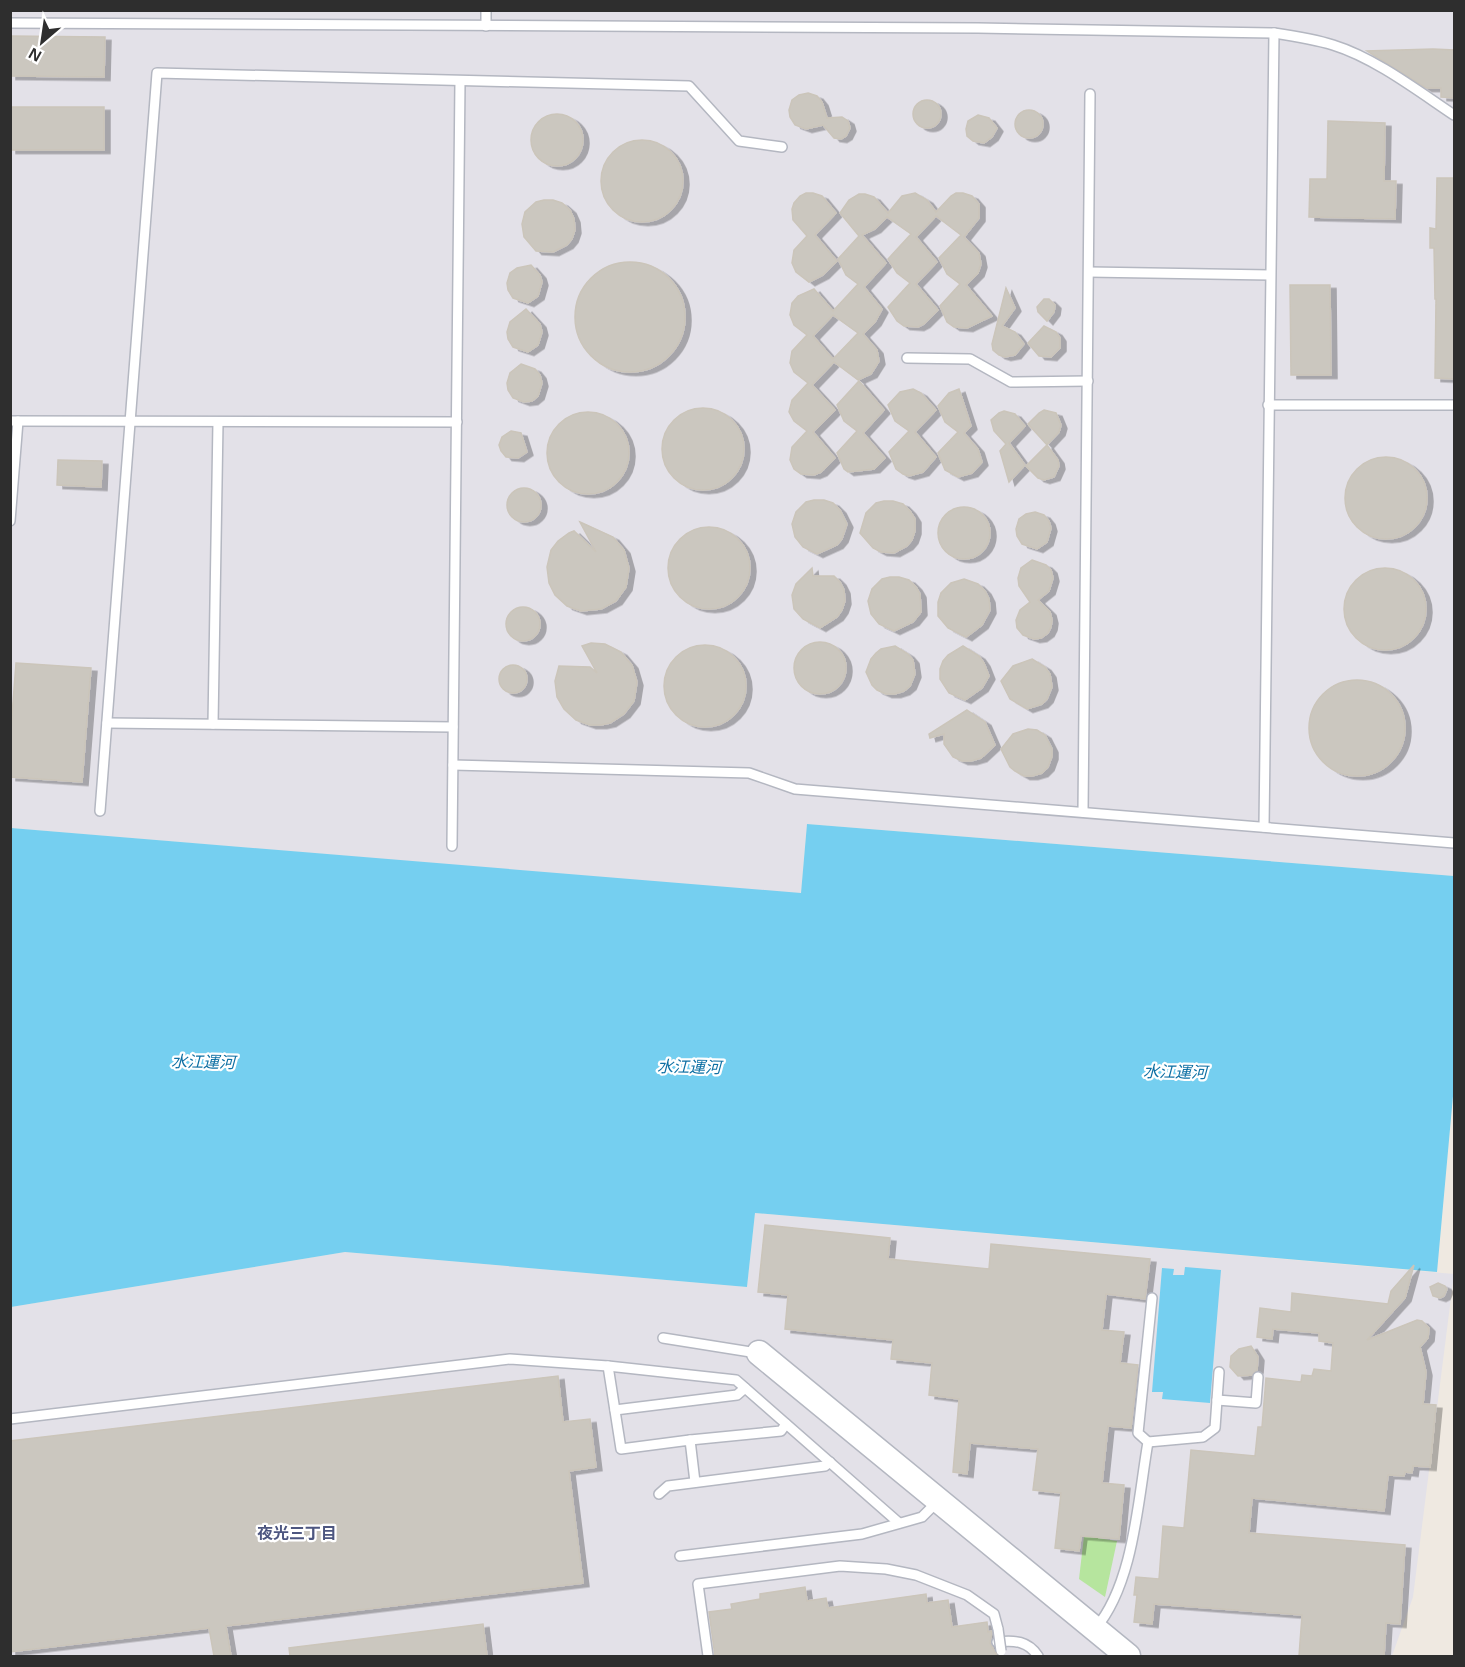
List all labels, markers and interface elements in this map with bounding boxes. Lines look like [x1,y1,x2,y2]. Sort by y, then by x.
north arrow [12,12,72,72]
text: N [26,44,44,65]
water label: 水江運河 [171,1053,238,1071]
water label: 水江運河 [657,1058,724,1076]
water label: 水江運河 [1143,1063,1210,1081]
district label: 夜光三丁目 [257,1525,337,1542]

